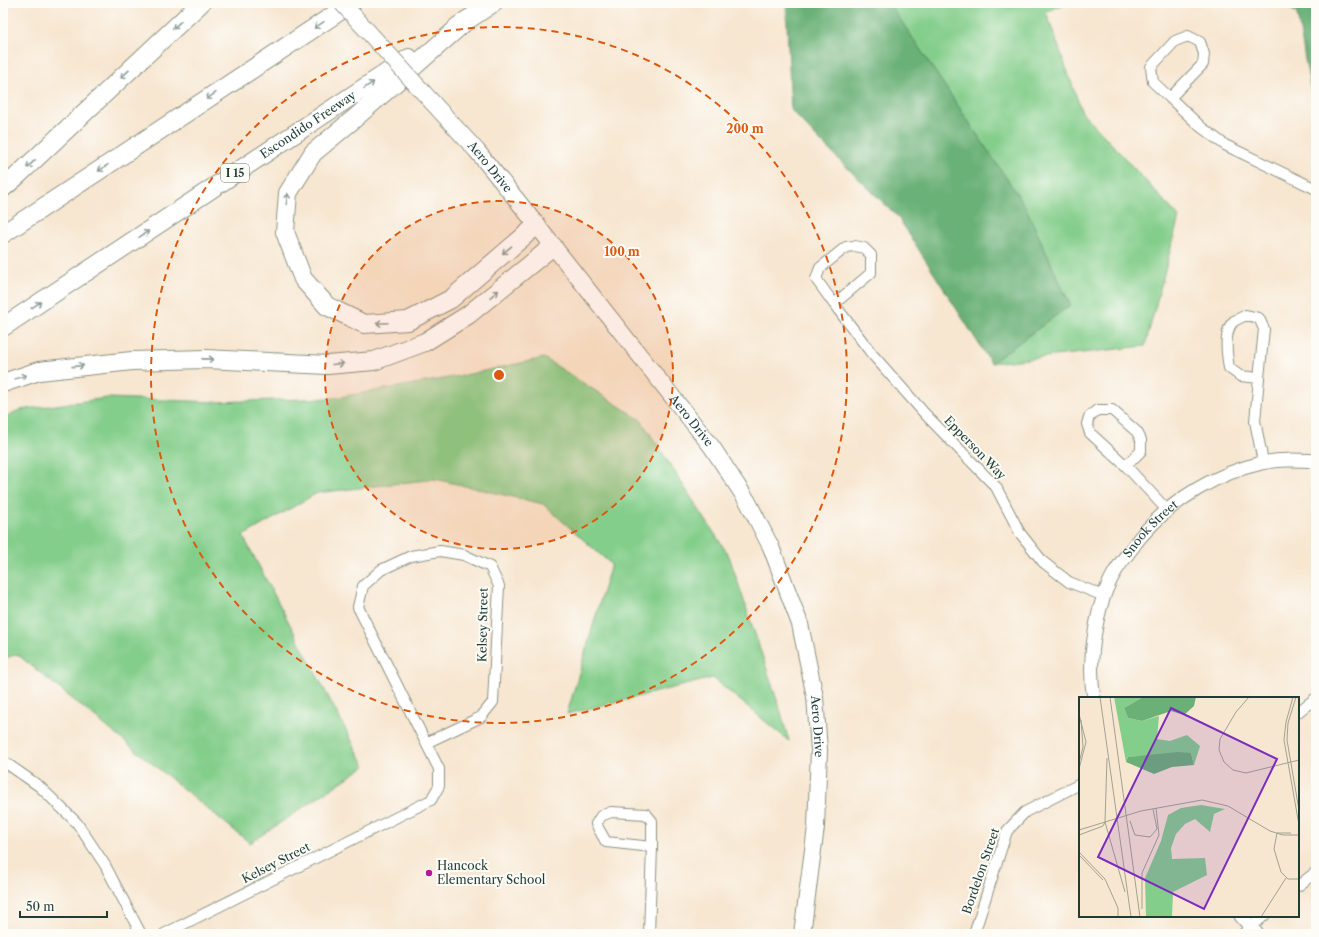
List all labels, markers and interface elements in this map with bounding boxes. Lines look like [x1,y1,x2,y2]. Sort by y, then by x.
one-way arrow [172,21,182,30]
one-way arrow [313,21,325,29]
one-way arrow [120,70,130,79]
one-way arrow [363,80,375,88]
street label: Escondido Freeway [257,87,359,162]
one-way arrow [205,93,217,101]
text: 200 m [726,121,764,136]
street label: Aero Drive [464,137,516,196]
one-way arrow [25,159,36,168]
one-way arrow [97,164,108,172]
road number: I 15 [221,164,249,182]
one-way arrow [284,192,291,205]
one-way arrow [138,230,149,238]
text: 100 m [604,244,640,259]
one-way arrow [502,246,513,255]
one-way arrow [489,290,499,299]
one-way arrow [30,301,41,310]
one-way arrow [376,319,389,327]
one-way arrow [201,356,214,363]
one-way arrow [331,360,344,368]
one-way arrow [71,363,84,370]
centre of rings [492,368,506,382]
one-way arrow [15,372,27,380]
street label: Aero Drive [666,391,717,450]
street label: Epperson Way [941,413,1010,483]
street label: Snook Street [1120,496,1181,560]
street label: Kelsey Street [474,587,491,662]
street label: Aero Drive [808,694,827,758]
inset map [1079,697,1299,917]
street label: Bordelon Street [959,825,1003,916]
street label: Kelsey Street [239,839,313,886]
place label: Hancock Elementary School [437,858,546,887]
marker: Hancock Elementary School [424,868,434,878]
scale bar [20,893,107,919]
text: 50 m [26,899,55,914]

